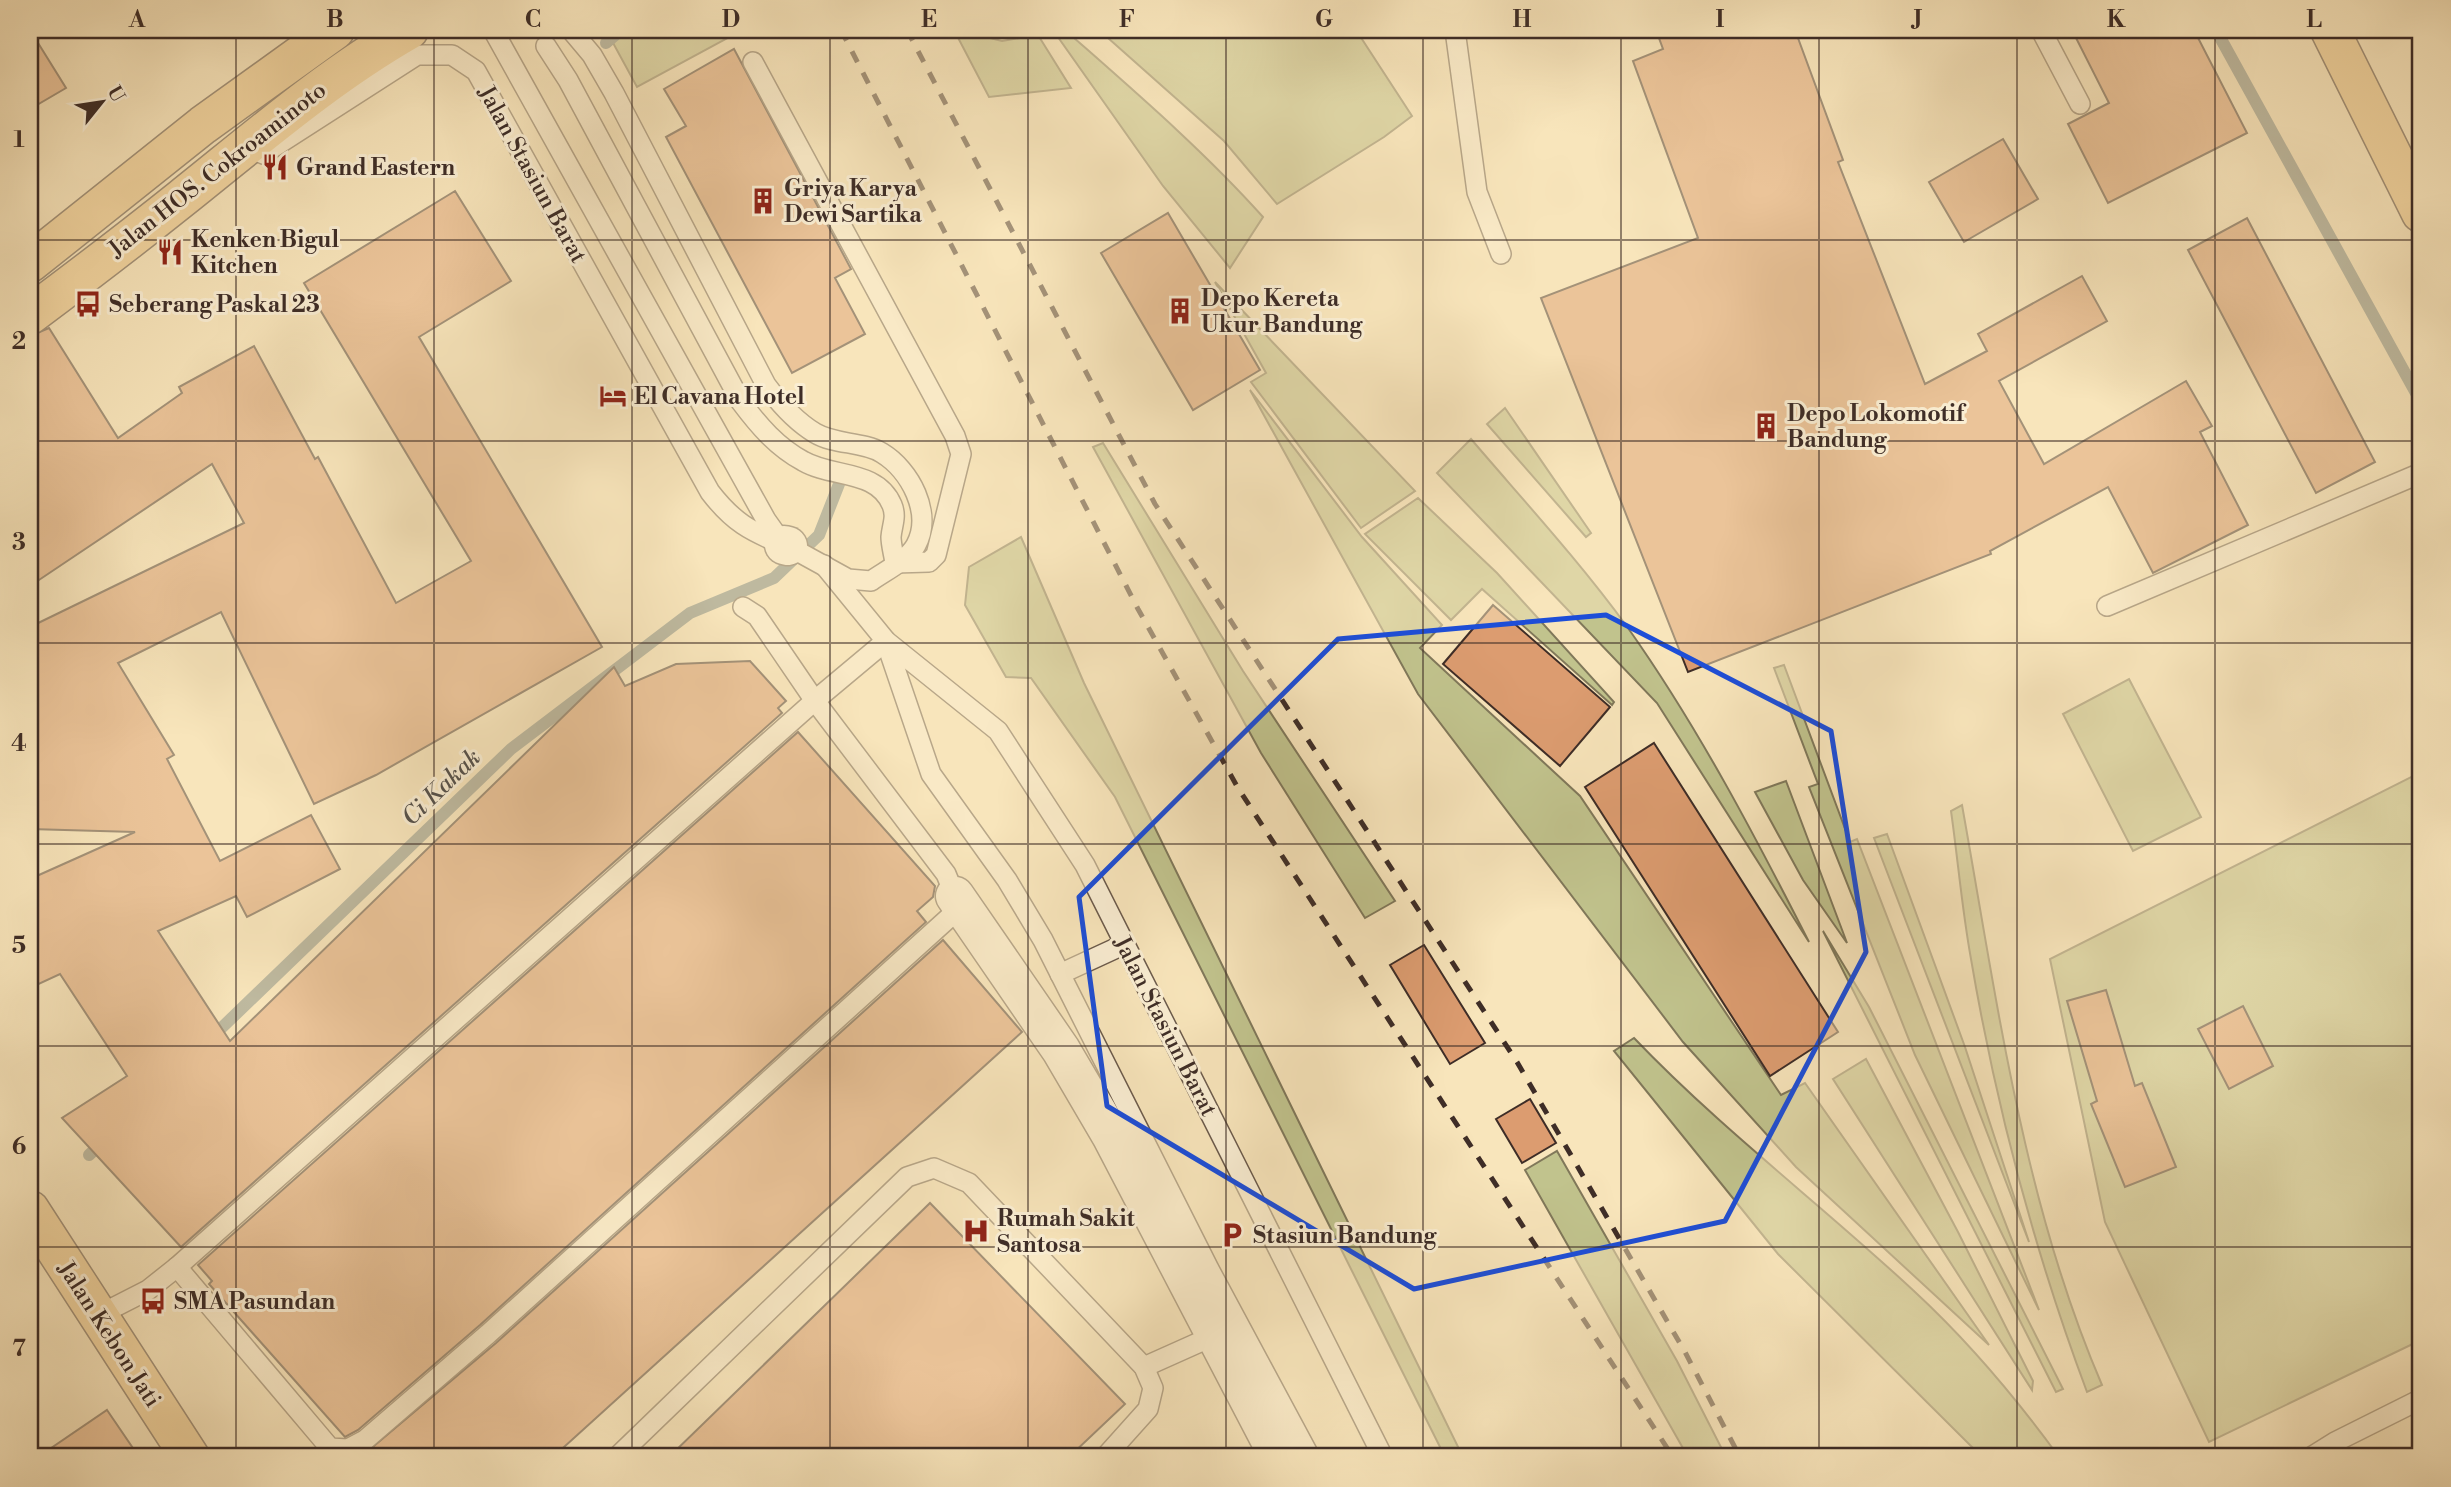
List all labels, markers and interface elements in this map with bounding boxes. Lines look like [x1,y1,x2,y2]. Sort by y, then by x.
text: A [128,6,146,34]
text: B [326,6,344,34]
text: C [525,6,541,34]
text: D [722,6,740,34]
text: E [921,6,937,34]
text: F [1119,6,1135,34]
text: G [1315,6,1333,34]
text: H [1513,6,1532,34]
text: I [1716,6,1725,34]
text: J [1911,6,1923,34]
text: K [2107,6,2126,34]
text: L [2306,6,2322,34]
north arrow [66,66,136,136]
street label: Jalan HOS. Cokroaminoto [102,76,332,264]
street label: Jalan Stasiun Barat [471,80,592,268]
text: U [102,82,130,107]
text: 1 [13,126,25,154]
restaurant icon: Grand Eastern [260,152,290,182]
place label: Grand Eastern [296,154,455,182]
place label: Griya Karya Dewi Sartika [784,175,922,229]
building icon: Griya Karya Dewi Sartika [748,186,778,216]
place label: Kenken Bigul Kitchen [191,226,339,280]
restaurant icon: Kenken Bigul Kitchen [155,237,185,267]
place label: Depo Kereta Ukur Bandung [1201,285,1363,339]
bus stop icon: Seberang Paskal 23 [73,289,103,319]
place label: Seberang Paskal 23 [109,291,320,319]
building icon: Depo Kereta Ukur Bandung [1165,296,1195,326]
text: 2 [12,328,26,356]
hotel icon: El Cavana Hotel [598,381,628,411]
place label: El Cavana Hotel [634,383,805,411]
place label: Depo Lokomotif Bandung [1787,400,1967,454]
building icon: Depo Lokomotif Bandung [1751,411,1781,441]
text: 3 [12,529,26,557]
text: 4 [11,730,27,758]
water label: Ci Kakak [396,743,487,833]
street label: Jalan Stasiun Barat [1107,931,1223,1121]
text: 5 [12,932,26,960]
text: 6 [12,1133,26,1161]
place label: Rumah Sakit Santosa [997,1205,1135,1259]
hospital icon: Rumah Sakit Santosa [961,1216,991,1246]
parking icon: Stasiun Bandung [1217,1220,1247,1250]
place label: Stasiun Bandung [1253,1222,1437,1250]
street label: Jalan Kebon Jati [51,1256,167,1413]
bus stop icon: SMA Pasundan [138,1286,168,1316]
place label: SMA Pasundan [174,1288,335,1316]
text: 7 [12,1335,26,1363]

